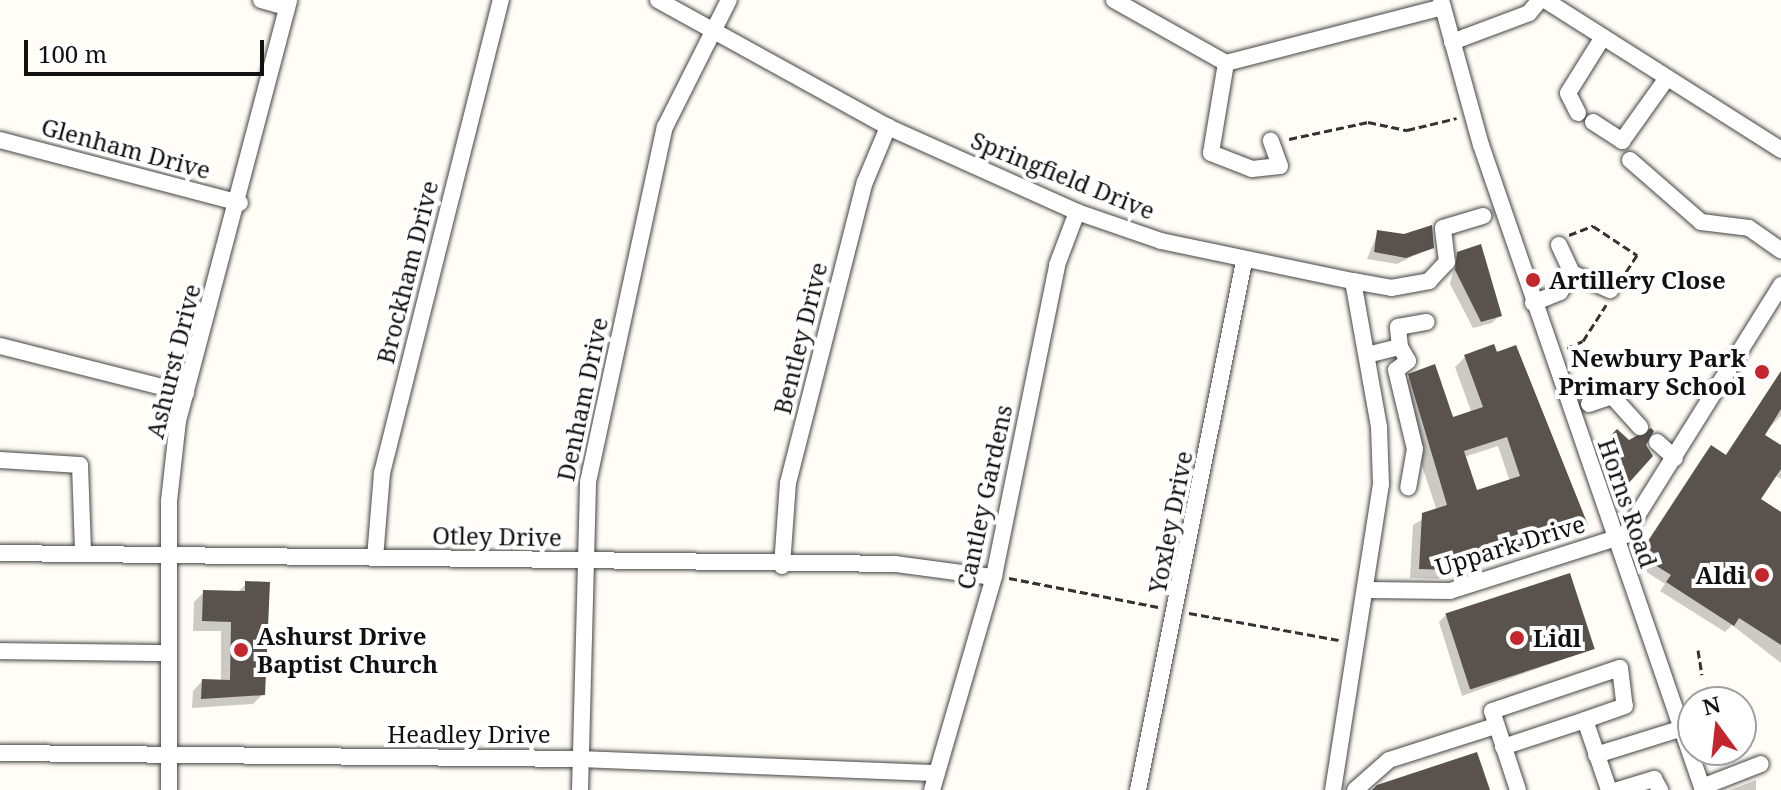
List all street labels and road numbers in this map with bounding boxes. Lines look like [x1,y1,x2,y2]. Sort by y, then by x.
street label: Glenham Drive [38,112,214,184]
street label: Springfield Drive [967,125,1159,225]
street label: Brockham Drive [370,178,444,366]
street label: Bentley Drive [767,259,833,417]
street label: Ashurst Drive [140,281,206,441]
street label: Denham Drive [551,315,613,483]
street label: Cantley Gardens [950,402,1018,592]
street label: Horns Road [1592,435,1664,571]
street label: Yoxley Drive [1142,448,1198,596]
street label: Uppark Drive [1432,509,1588,581]
street label: Otley Drive [432,520,562,552]
street label: Headley Drive [387,720,551,748]

